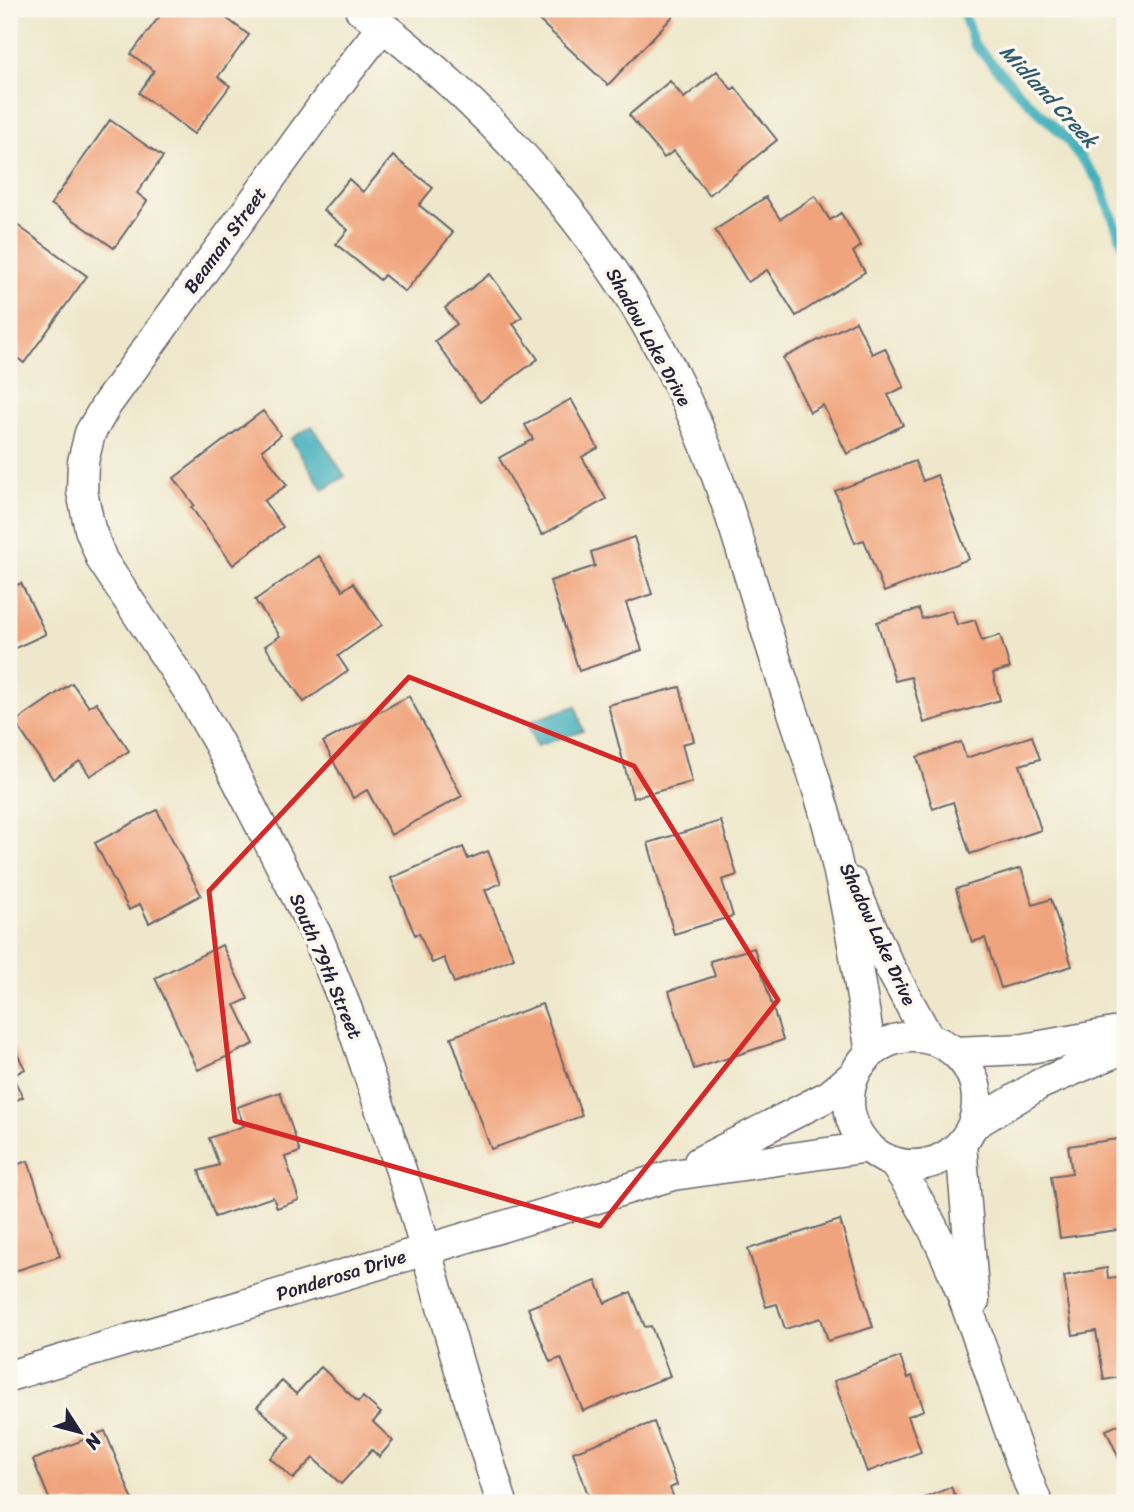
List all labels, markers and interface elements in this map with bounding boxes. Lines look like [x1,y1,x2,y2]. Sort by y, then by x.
water label: Midland Creek [990,35,1109,159]
street label: Beaman Street [175,179,275,301]
street label: Shadow Lake Drive [597,261,701,413]
street label: Shadow Lake Drive [830,857,926,1011]
street label: South 79th Street [280,888,372,1044]
street label: Ponderosa Drive [272,1240,410,1310]
north arrow [46,1396,116,1466]
text: N [76,1426,111,1457]

